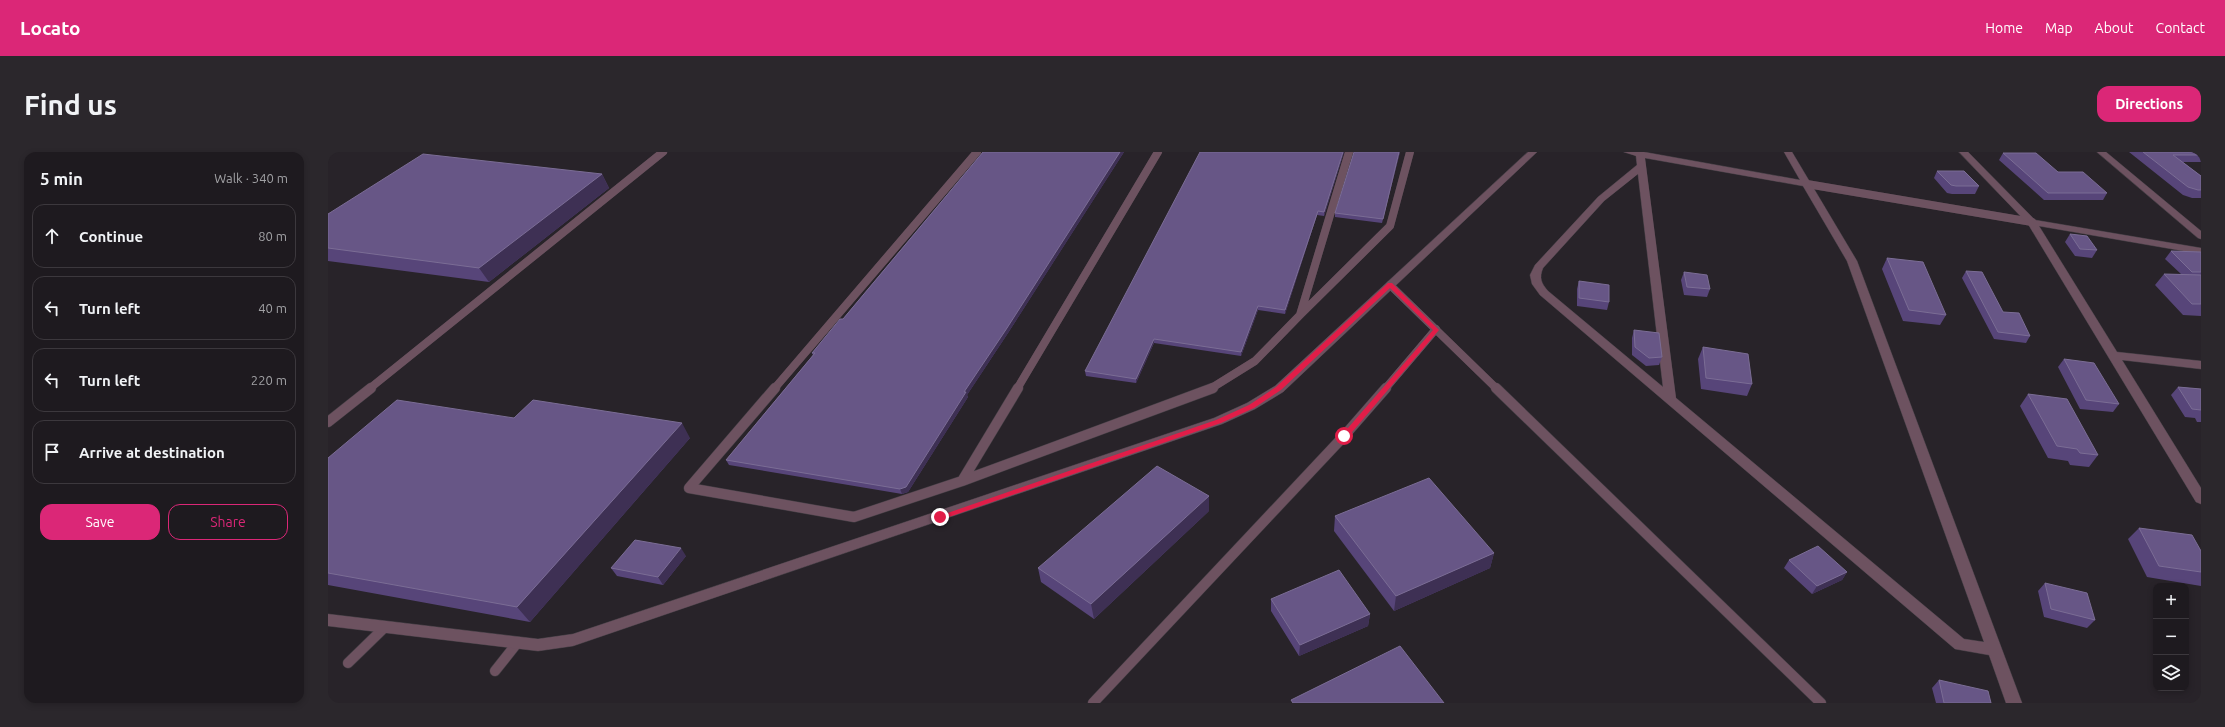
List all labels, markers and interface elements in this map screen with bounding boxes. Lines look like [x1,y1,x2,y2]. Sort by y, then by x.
text: Locato [20,17,81,39]
text: Home [1985,20,2023,36]
text: Map [2045,20,2073,36]
text: About [2095,20,2134,36]
text: Contact [2156,20,2205,36]
button: Directions [2097,86,2201,122]
text: Find us [24,89,117,120]
text: 5 min [40,169,83,188]
text: Walk · 340 m [214,171,288,185]
icon: ahead [41,225,63,247]
text: Continue [79,228,143,245]
text: 80 m [258,229,287,243]
icon: left [41,297,63,319]
text: Turn left [79,300,140,317]
text: 40 m [258,301,287,315]
icon: left [41,369,63,391]
text: Turn left [79,372,140,389]
text: 220 m [251,373,287,387]
route start [1335,427,1353,445]
icon: arrive [41,441,63,463]
text: Arrive at destination [79,444,225,461]
button: Save [40,504,160,540]
button: Share [168,504,288,540]
route end [931,508,949,526]
map controls [2153,583,2189,691]
button: + [2153,583,2189,619]
button: − [2153,619,2189,655]
button: layers [2153,655,2189,691]

